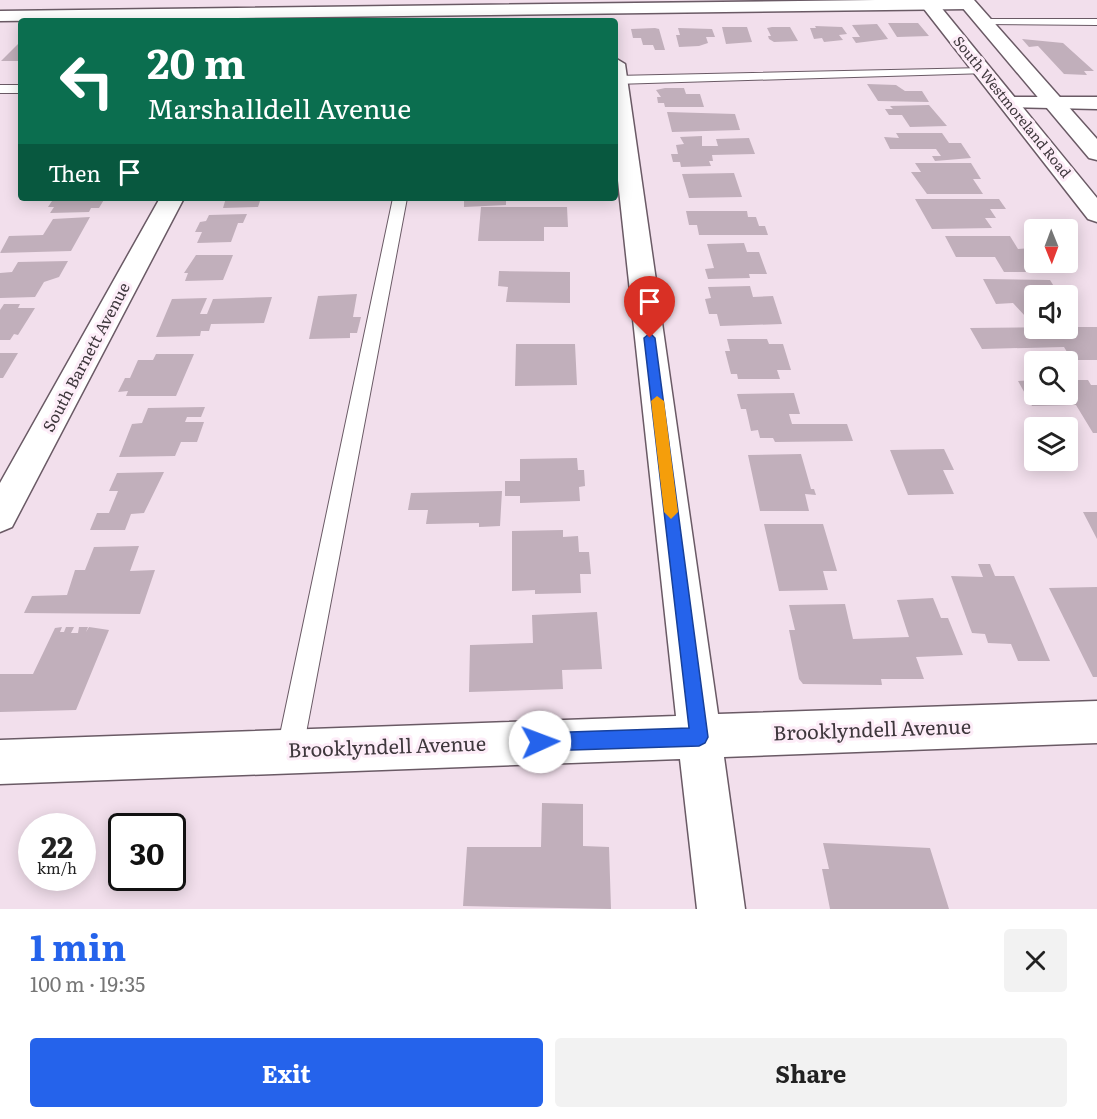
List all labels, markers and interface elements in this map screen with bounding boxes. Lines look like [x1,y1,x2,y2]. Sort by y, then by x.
text: 20 m [147,30,246,92]
street label: South Westmoreland Road [949,31,1077,182]
icon: left [48,42,126,120]
text: Marshalldell Avenue [147,87,411,127]
text: Then [48,156,101,189]
icon: arrive [113,156,146,189]
north arrow [1024,219,1078,273]
map controls [1024,219,1078,471]
pin [624,276,675,338]
street label: South Barnett Avenue [35,277,135,436]
icon: arrive [633,285,666,318]
button: sound [1024,285,1078,339]
button: search [1024,351,1078,405]
button: layers [1024,417,1078,471]
position arrow [508,710,572,774]
street label: Brooklyndell Avenue [772,710,971,746]
street label: Brooklyndell Avenue [287,727,486,763]
speed limit sign: 30 [108,813,186,891]
text: 22 [41,823,73,867]
text: km/h [37,856,77,879]
text: 1 min [30,919,126,972]
button: close [1004,929,1067,992]
text: 100 m · 19:35 [30,968,145,998]
button: Exit [30,1038,543,1107]
button: Share [555,1038,1067,1107]

